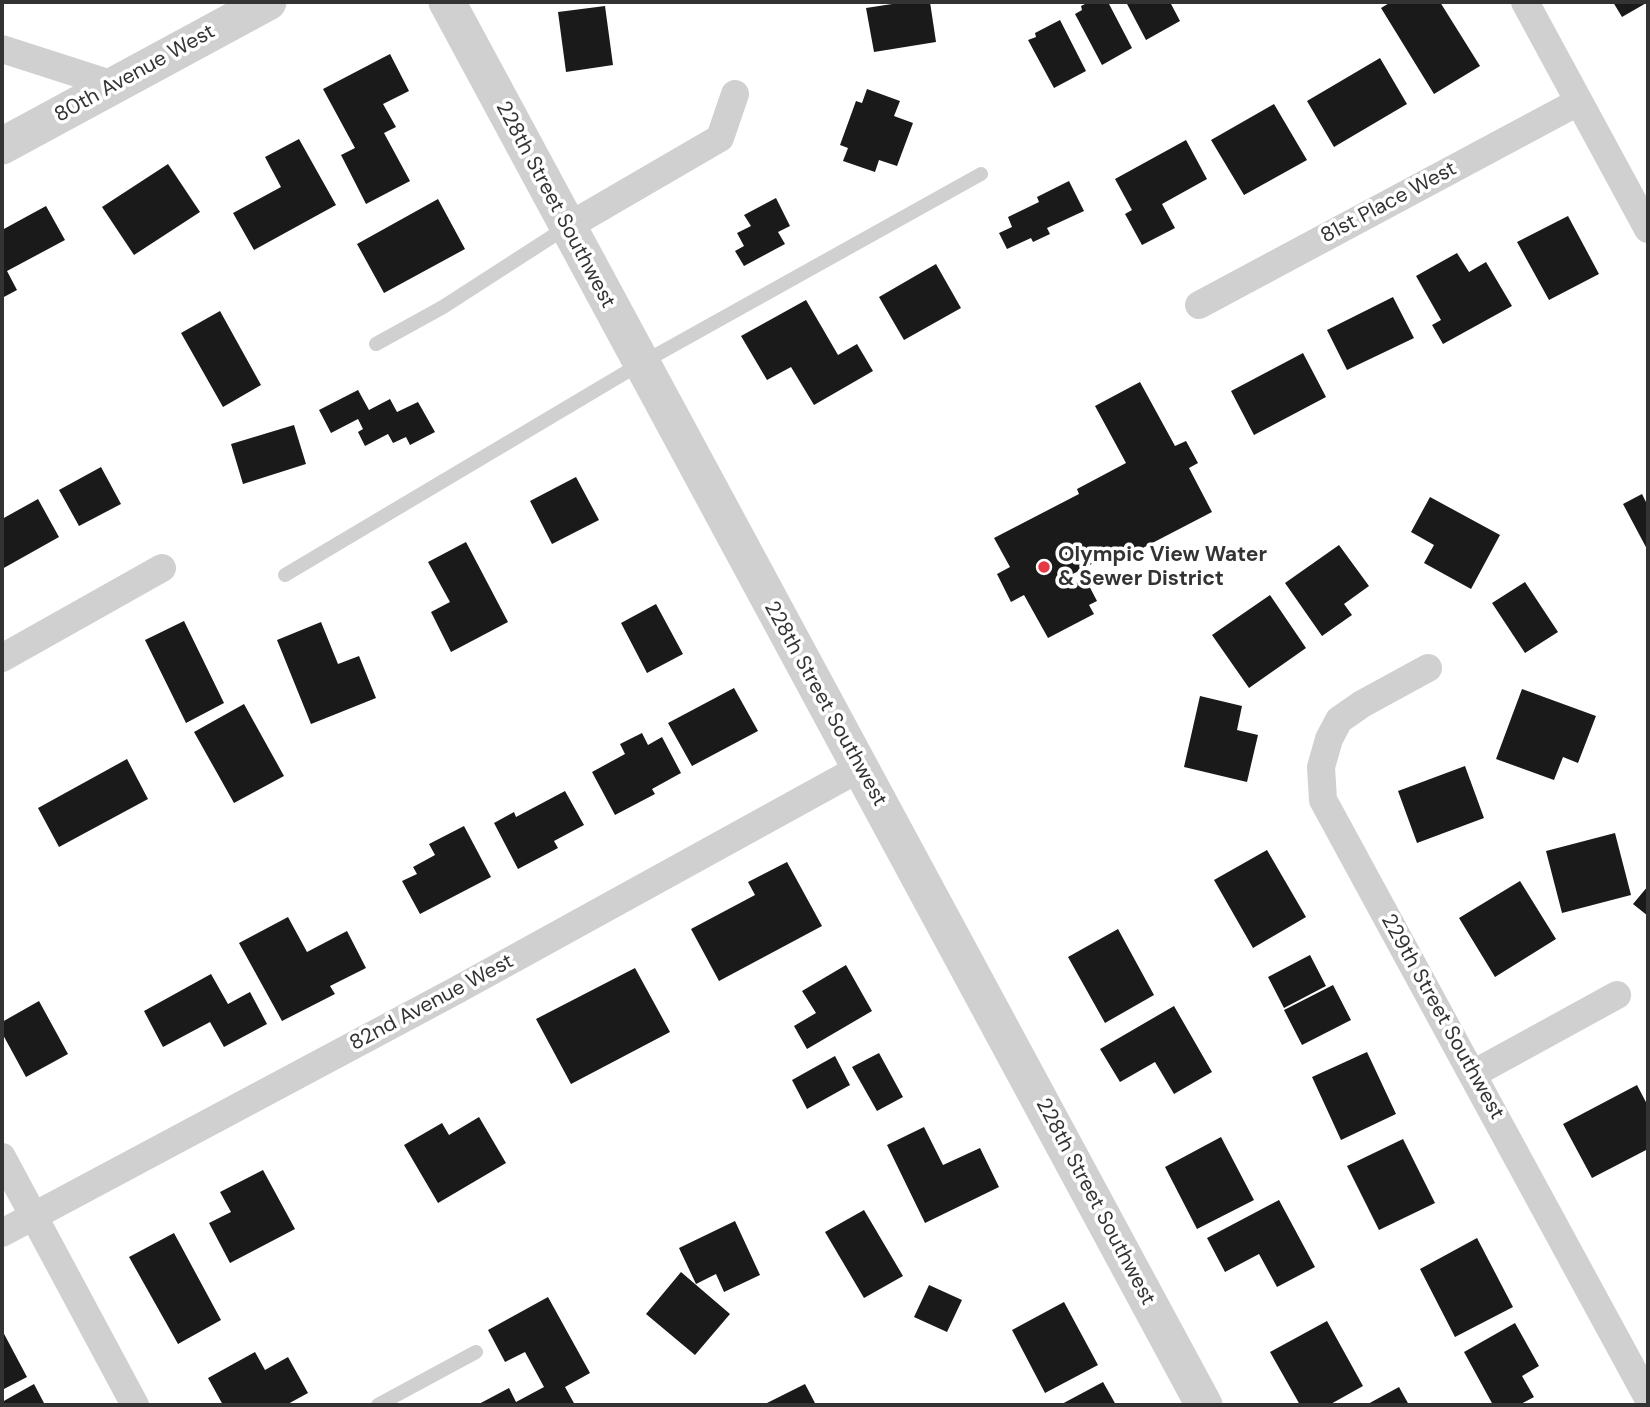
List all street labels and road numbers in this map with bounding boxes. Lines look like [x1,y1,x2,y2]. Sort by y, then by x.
street label: 80th Avenue West [50,19,220,129]
street label: 228th Street Southwest [490,97,620,313]
street label: 81st Place West [1317,157,1461,249]
street label: 228th Street Southwest [758,597,892,811]
street label: 229th Street Southwest [1375,910,1509,1124]
street label: 82nd Avenue West [346,949,518,1057]
street label: 228th Street Southwest [1030,1094,1160,1310]

